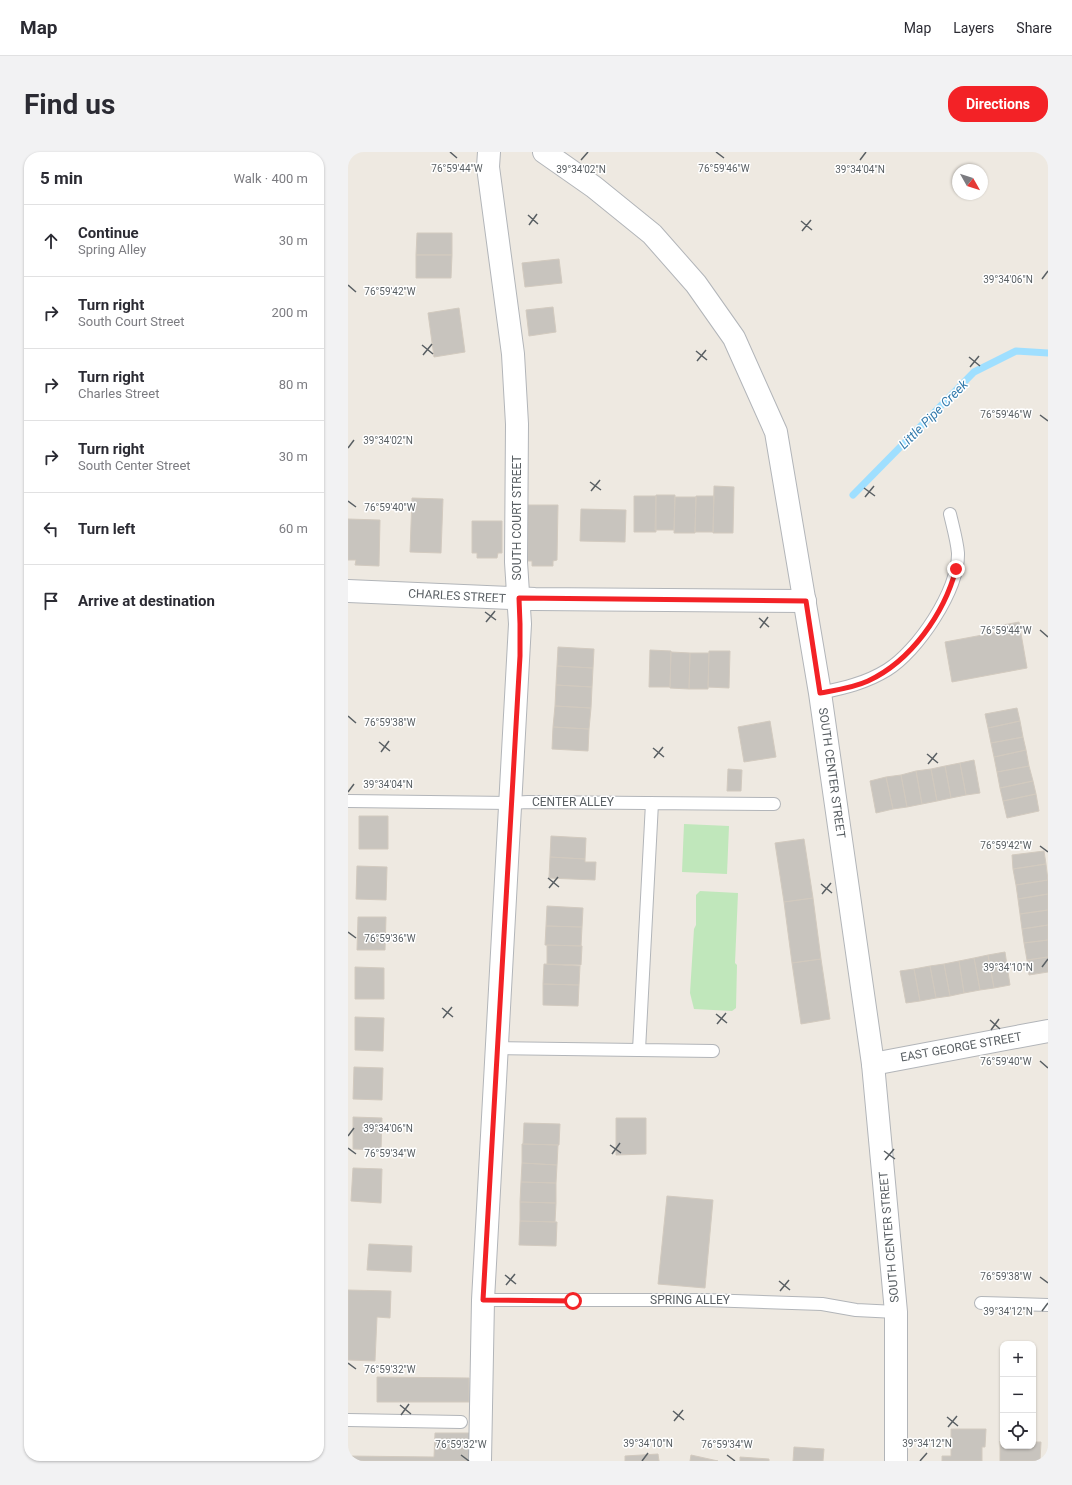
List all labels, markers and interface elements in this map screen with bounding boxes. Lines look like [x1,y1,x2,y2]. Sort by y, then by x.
text: Map [20,16,58,39]
text: Map [904,20,931,36]
text: Layers [953,20,994,36]
text: Share [1016,20,1052,36]
button: Directions [948,86,1048,122]
text: Find us [24,88,115,121]
text: 76°59'44"W [431,163,483,174]
text: 76°59'46"W [698,163,750,174]
text: 39°34'02"N [556,164,606,175]
text: 39°34'04"N [835,164,885,175]
north arrow [952,164,988,200]
text: 5 min [40,168,83,188]
text: Walk · 400 m [233,171,308,186]
text: Continue [78,224,139,242]
icon: ahead [40,230,62,252]
text: 30 m [279,233,308,248]
text: Spring Alley [78,242,146,257]
text: 39°34'06"N [983,274,1033,285]
text: 76°59'42"W [364,286,416,297]
text: Turn right [78,296,144,314]
icon: right [40,302,62,324]
text: 200 m [271,305,308,320]
text: South Court Street [78,314,184,329]
text: Turn right [78,368,144,386]
icon: right [40,374,62,396]
water label: Little Pipe Creek [896,376,971,452]
text: 80 m [279,377,308,392]
text: Charles Street [78,386,159,401]
text: 76°59'46"W [980,409,1032,420]
text: 39°34'02"N [363,435,413,446]
text: Turn right [78,440,144,458]
icon: right [40,446,62,468]
text: 30 m [279,449,308,464]
street label: SOUTH COURT STREET [510,455,524,581]
text: South Center Street [78,458,191,473]
text: 76°59'40"W [364,502,416,513]
icon: left [40,518,62,540]
text: Turn left [78,520,135,538]
text: 60 m [279,521,308,536]
route end [947,560,965,578]
street label: CHARLES STREET [408,586,506,606]
icon: arrive [40,590,62,612]
text: Arrive at destination [78,592,215,610]
text: 76°59'44"W [980,625,1032,636]
street label: SOUTH CENTER STREET [816,707,848,839]
text: 76°59'38"W [364,717,416,728]
text: 39°34'04"N [363,779,413,790]
street label: CENTER ALLEY [532,795,615,809]
text: 76°59'42"W [980,840,1032,851]
text: 76°59'36"W [364,933,416,944]
text: 39°34'10"N [983,962,1033,973]
street label: EAST GEORGE STREET [899,1029,1023,1065]
text: 76°59'40"W [980,1056,1032,1067]
text: 39°34'06"N [363,1123,413,1134]
text: 76°59'34"W [364,1148,416,1159]
street label: SOUTH CENTER STREET [876,1171,902,1303]
text: 76°59'38"W [980,1271,1032,1282]
route start [564,1292,582,1310]
street label: SPRING ALLEY [650,1293,731,1307]
text: 39°34'12"N [983,1306,1033,1317]
map controls [1000,1341,1036,1449]
button: + [1000,1341,1036,1377]
text: 76°59'32"W [364,1364,416,1375]
button: − [1000,1377,1036,1413]
button: locate [1000,1413,1036,1449]
text: 39°34'10"N [623,1438,673,1449]
text: 39°34'12"N [902,1438,952,1449]
text: 76°59'32"W [435,1439,487,1450]
text: 76°59'34"W [701,1439,753,1450]

